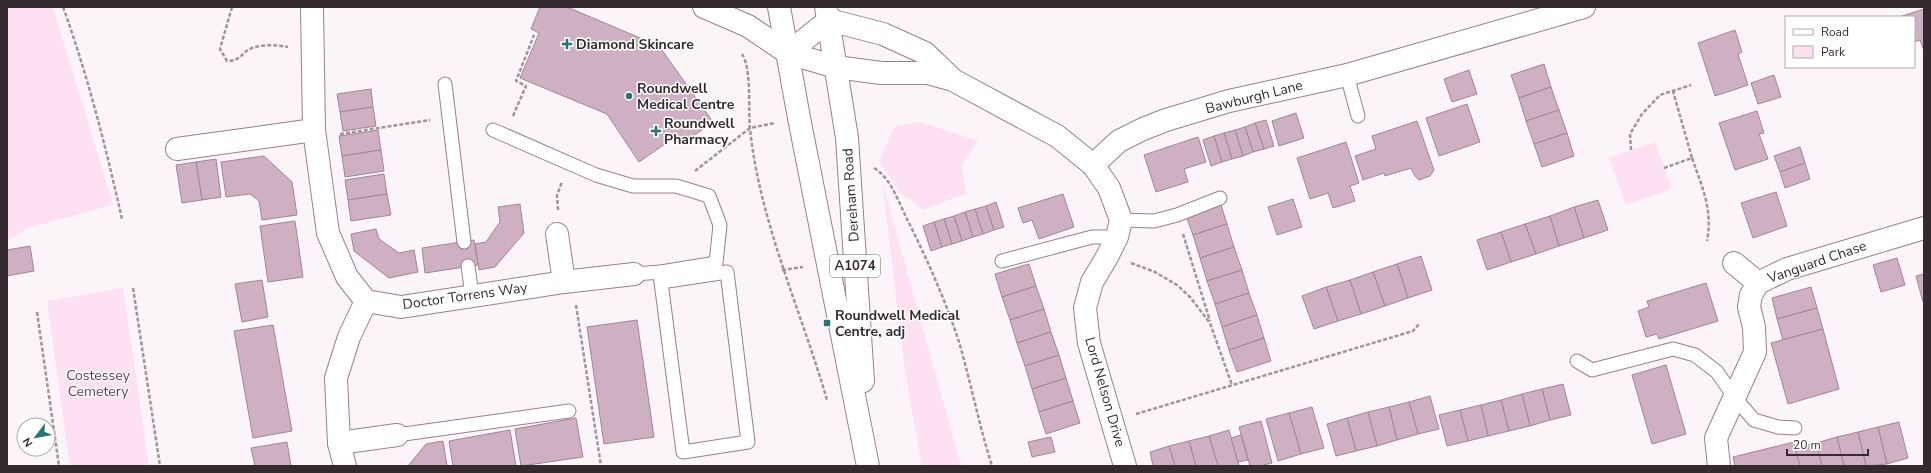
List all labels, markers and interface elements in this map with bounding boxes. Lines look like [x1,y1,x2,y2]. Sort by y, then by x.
legend [1785,16,1915,68]
text: Road [1821,24,1849,40]
place label: Diamond Skincare [576,35,694,54]
marker: Diamond Skincare [561,38,573,50]
text: Park [1821,44,1846,60]
street label: Bawburgh Lane [1203,76,1305,118]
place label: Roundwell Medical Centre [637,79,735,114]
marker: Roundwell Medical Centre [624,91,634,101]
place label: Roundwell Pharmacy [664,114,735,149]
marker: Roundwell Pharmacy [651,126,661,136]
street label: Dereham Road [838,148,864,242]
street label: Vanguard Chase [1764,236,1869,288]
road number: A1074 [830,255,880,277]
street label: Doctor Torrens Way [401,278,529,314]
place label: Roundwell Medical Centre, adj [835,306,960,341]
marker: Roundwell Medical Centre, adj [822,318,832,328]
street label: Lord Nelson Drive [1080,335,1130,449]
park label: Costessey Cemetery [66,366,131,401]
north arrow [16,417,56,457]
scale bar [1787,431,1868,457]
text: N [19,435,36,450]
text: 20 m [1793,437,1821,453]

